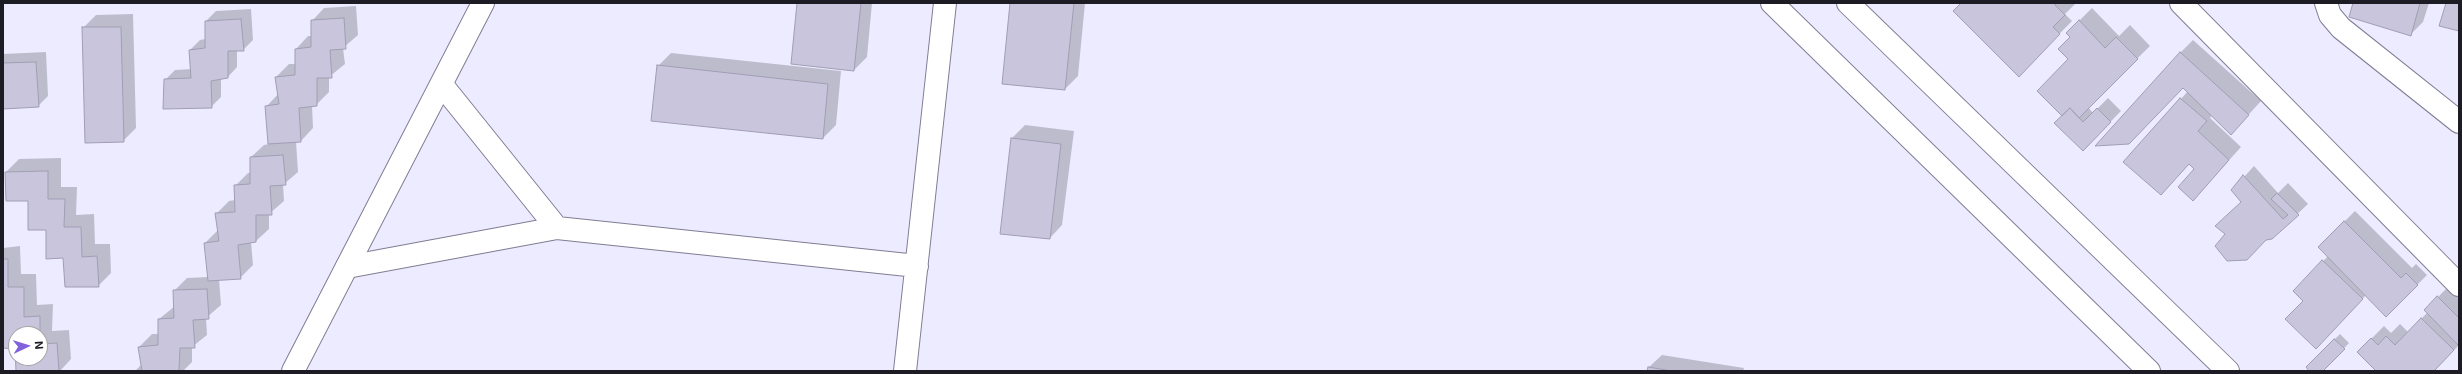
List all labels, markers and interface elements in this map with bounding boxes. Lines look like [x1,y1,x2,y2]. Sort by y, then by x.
north arrow [8,326,48,366]
text: N [32,341,46,350]

